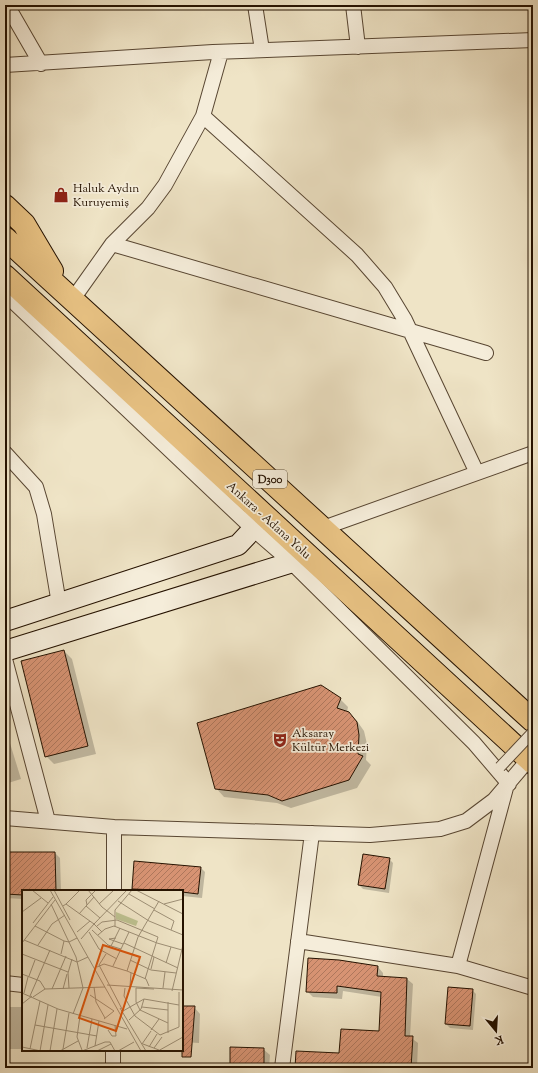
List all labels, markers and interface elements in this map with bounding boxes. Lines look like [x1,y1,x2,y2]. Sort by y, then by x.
place label: Haluk Aydın Kuruyemiş [73,180,139,212]
shop icon: Haluk Aydın Kuruyemiş [52,186,70,204]
road number: D300 [253,470,287,488]
street label: Ankara - Adana Yolu [222,478,315,564]
place label: Aksaray Kültür Merkezi [292,725,370,757]
theatre icon: Aksaray Kültür Merkezi [271,731,289,749]
inset map [22,890,183,1051]
north arrow [476,1011,516,1051]
text: K [492,1030,506,1048]

